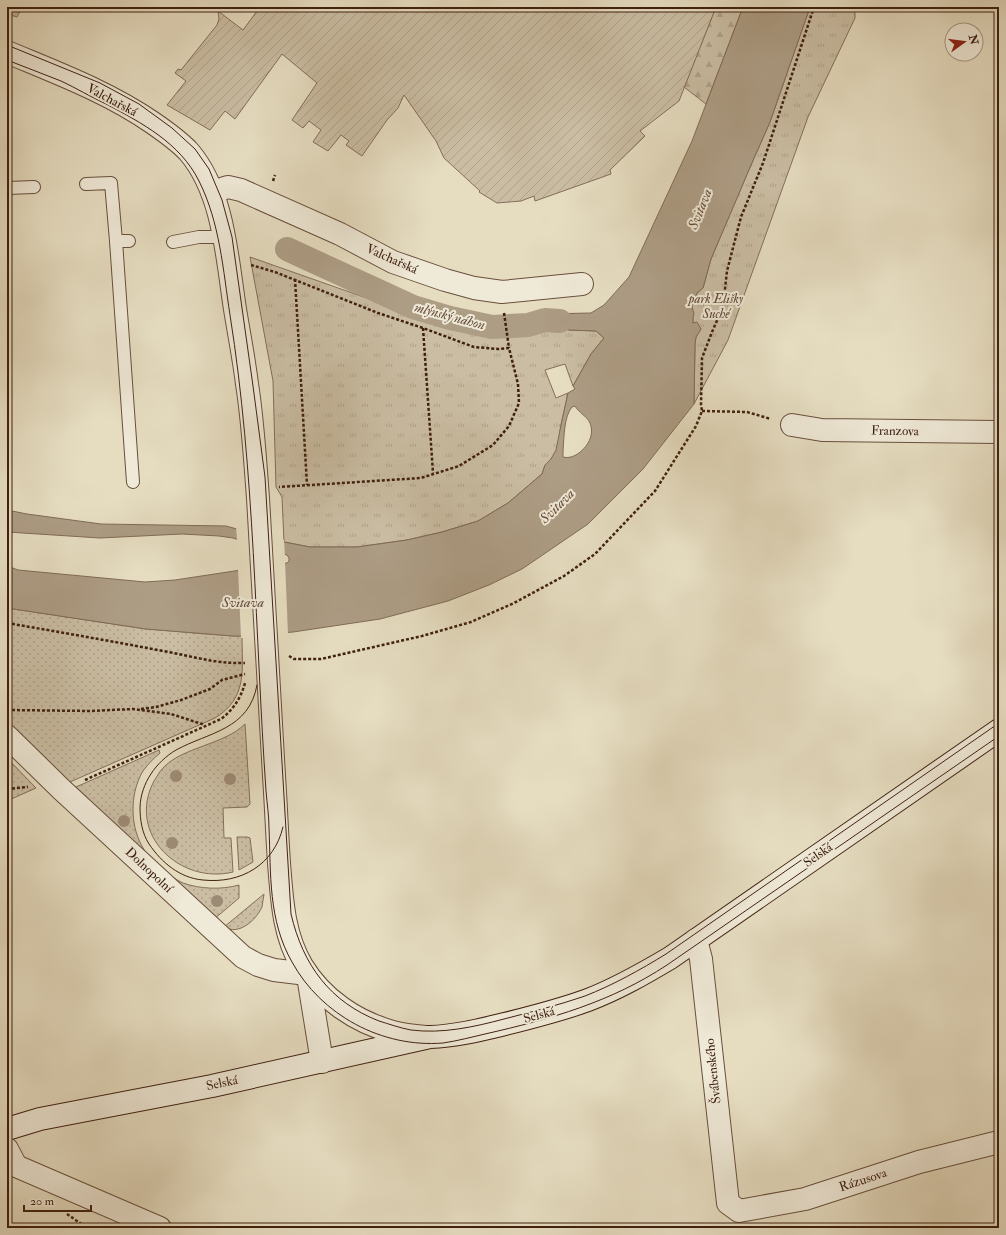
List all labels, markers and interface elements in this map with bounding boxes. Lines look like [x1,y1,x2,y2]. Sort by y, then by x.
north arrow [944,22,984,62]
text: N [965,32,981,47]
street label: Valchařská [84,80,141,120]
water label: Svitava [684,186,716,233]
street label: Valchařská [364,241,421,278]
park label: park Elišky Suché [687,291,744,322]
water label: mlýnský náhon [413,298,487,334]
street label: Franzova [871,423,920,439]
water label: Svitava [535,485,578,528]
water label: Svitava [221,594,265,611]
street label: Selská [800,839,836,871]
street label: Dolnopolní [121,844,177,898]
street label: Selská [522,1003,557,1027]
street label: Švábenského [700,1038,724,1105]
street label: Selská [205,1072,240,1094]
street label: Rázusova [837,1165,889,1195]
scale bar [24,1187,91,1213]
text: 20 m [30,1194,55,1209]

